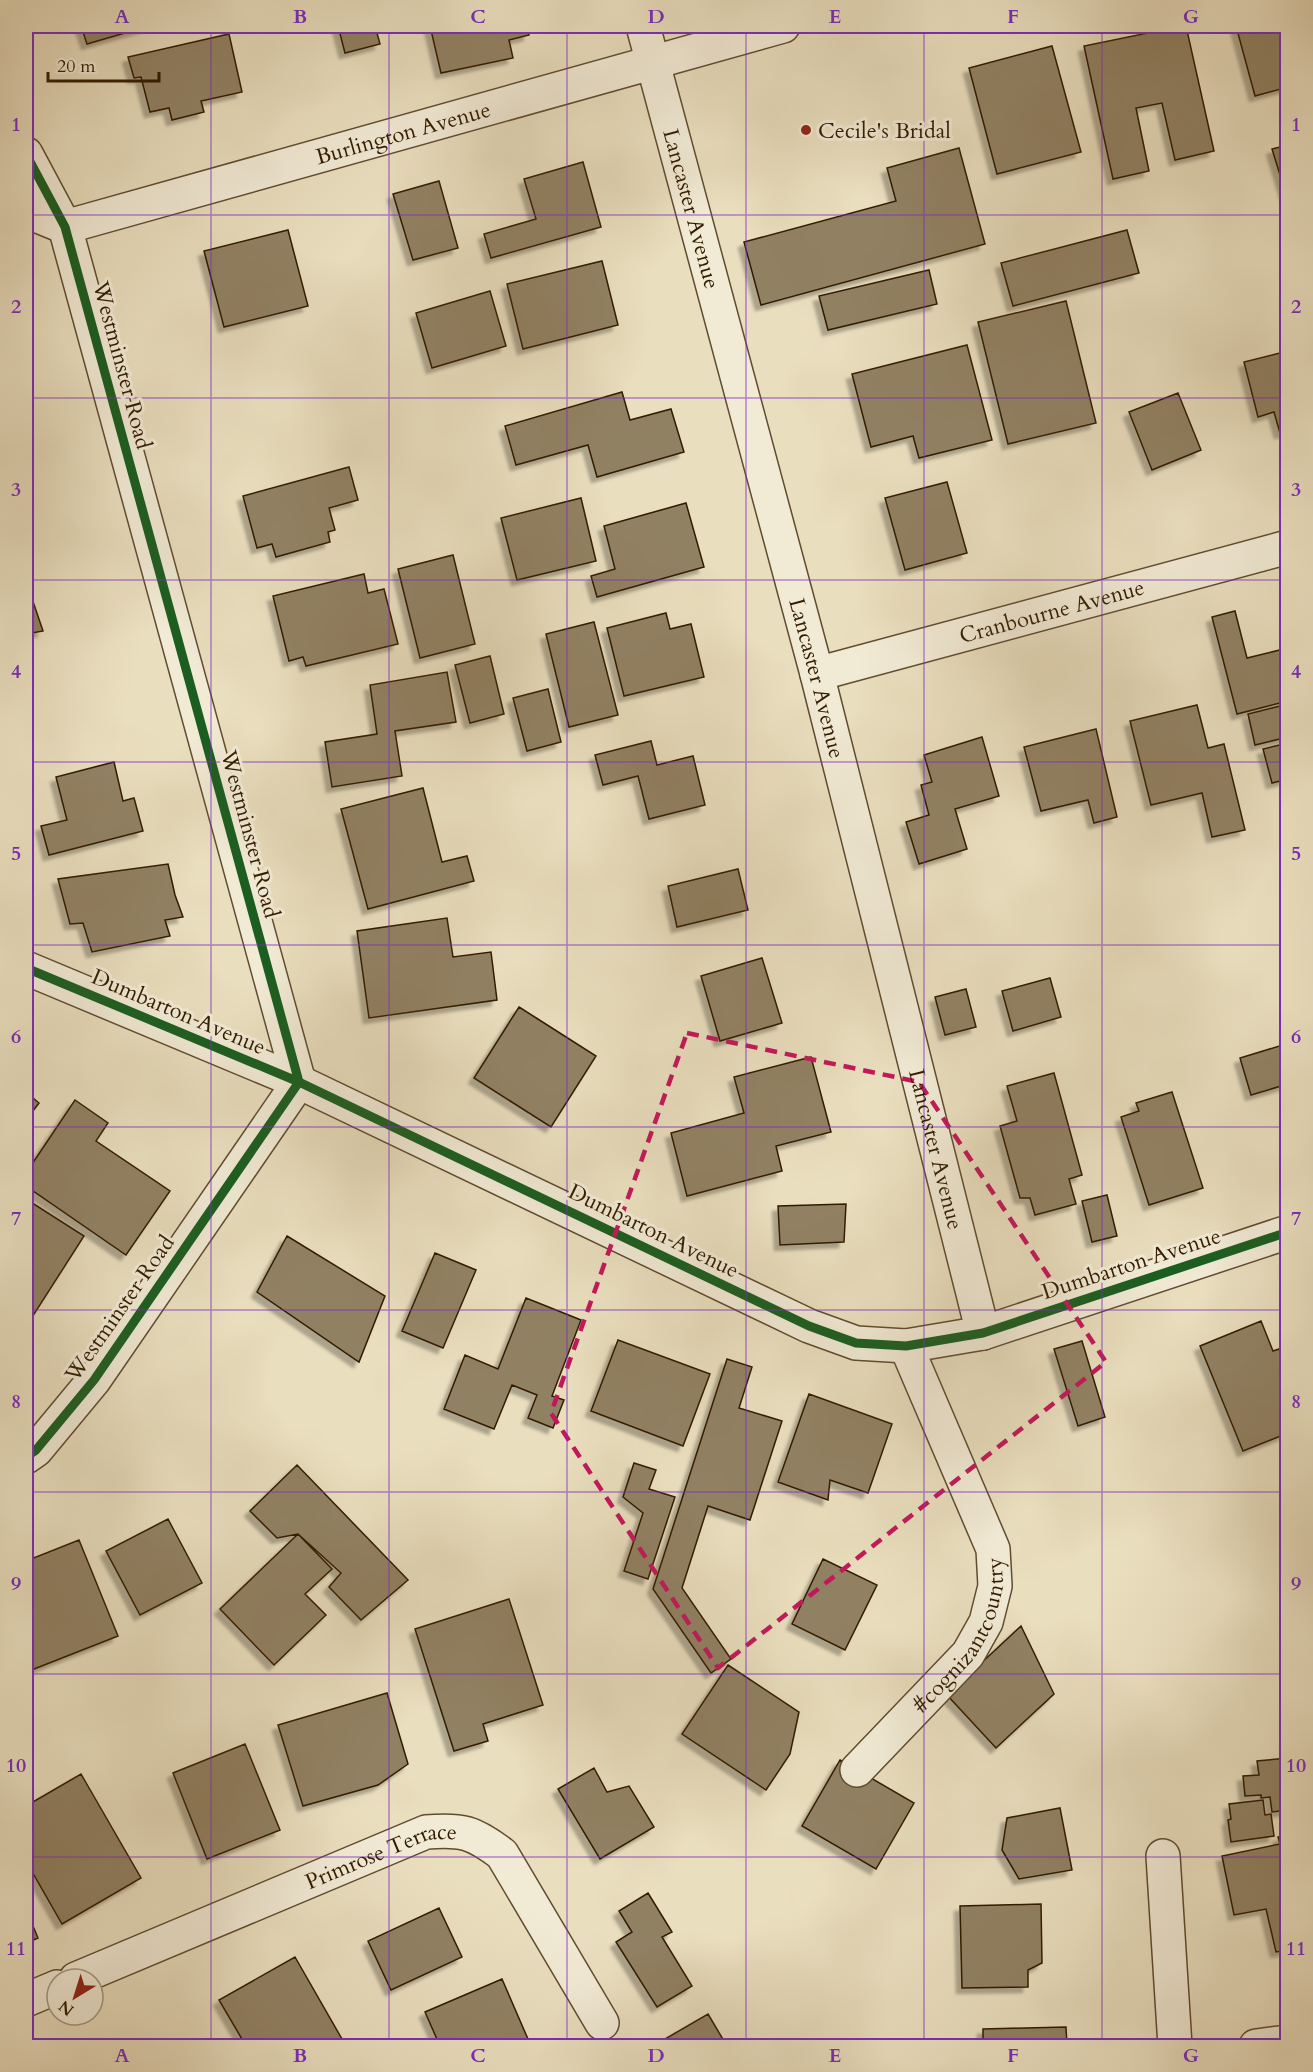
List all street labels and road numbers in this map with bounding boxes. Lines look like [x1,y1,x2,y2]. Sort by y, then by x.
street label: Burlington Avenue [312,95,494,172]
street label: Lancaster Avenue [655,125,727,292]
street label: Westminster Road [85,277,159,453]
street label: Cranbourne Avenue [956,572,1148,651]
street label: Lancaster Avenue [781,595,852,762]
street label: Westminster Road [213,746,287,922]
street label: Dumbarton Avenue [87,962,270,1062]
street label: Lancaster Avenue [901,1066,970,1233]
street label: Dumbarton Avenue [563,1177,744,1285]
street label: Dumbarton Avenue [1038,1221,1225,1307]
street label: Westminster Road [57,1229,182,1389]
street label: #cognizantcountry [906,1556,1011,1720]
street label: Primrose Terrace [301,1817,458,1897]

